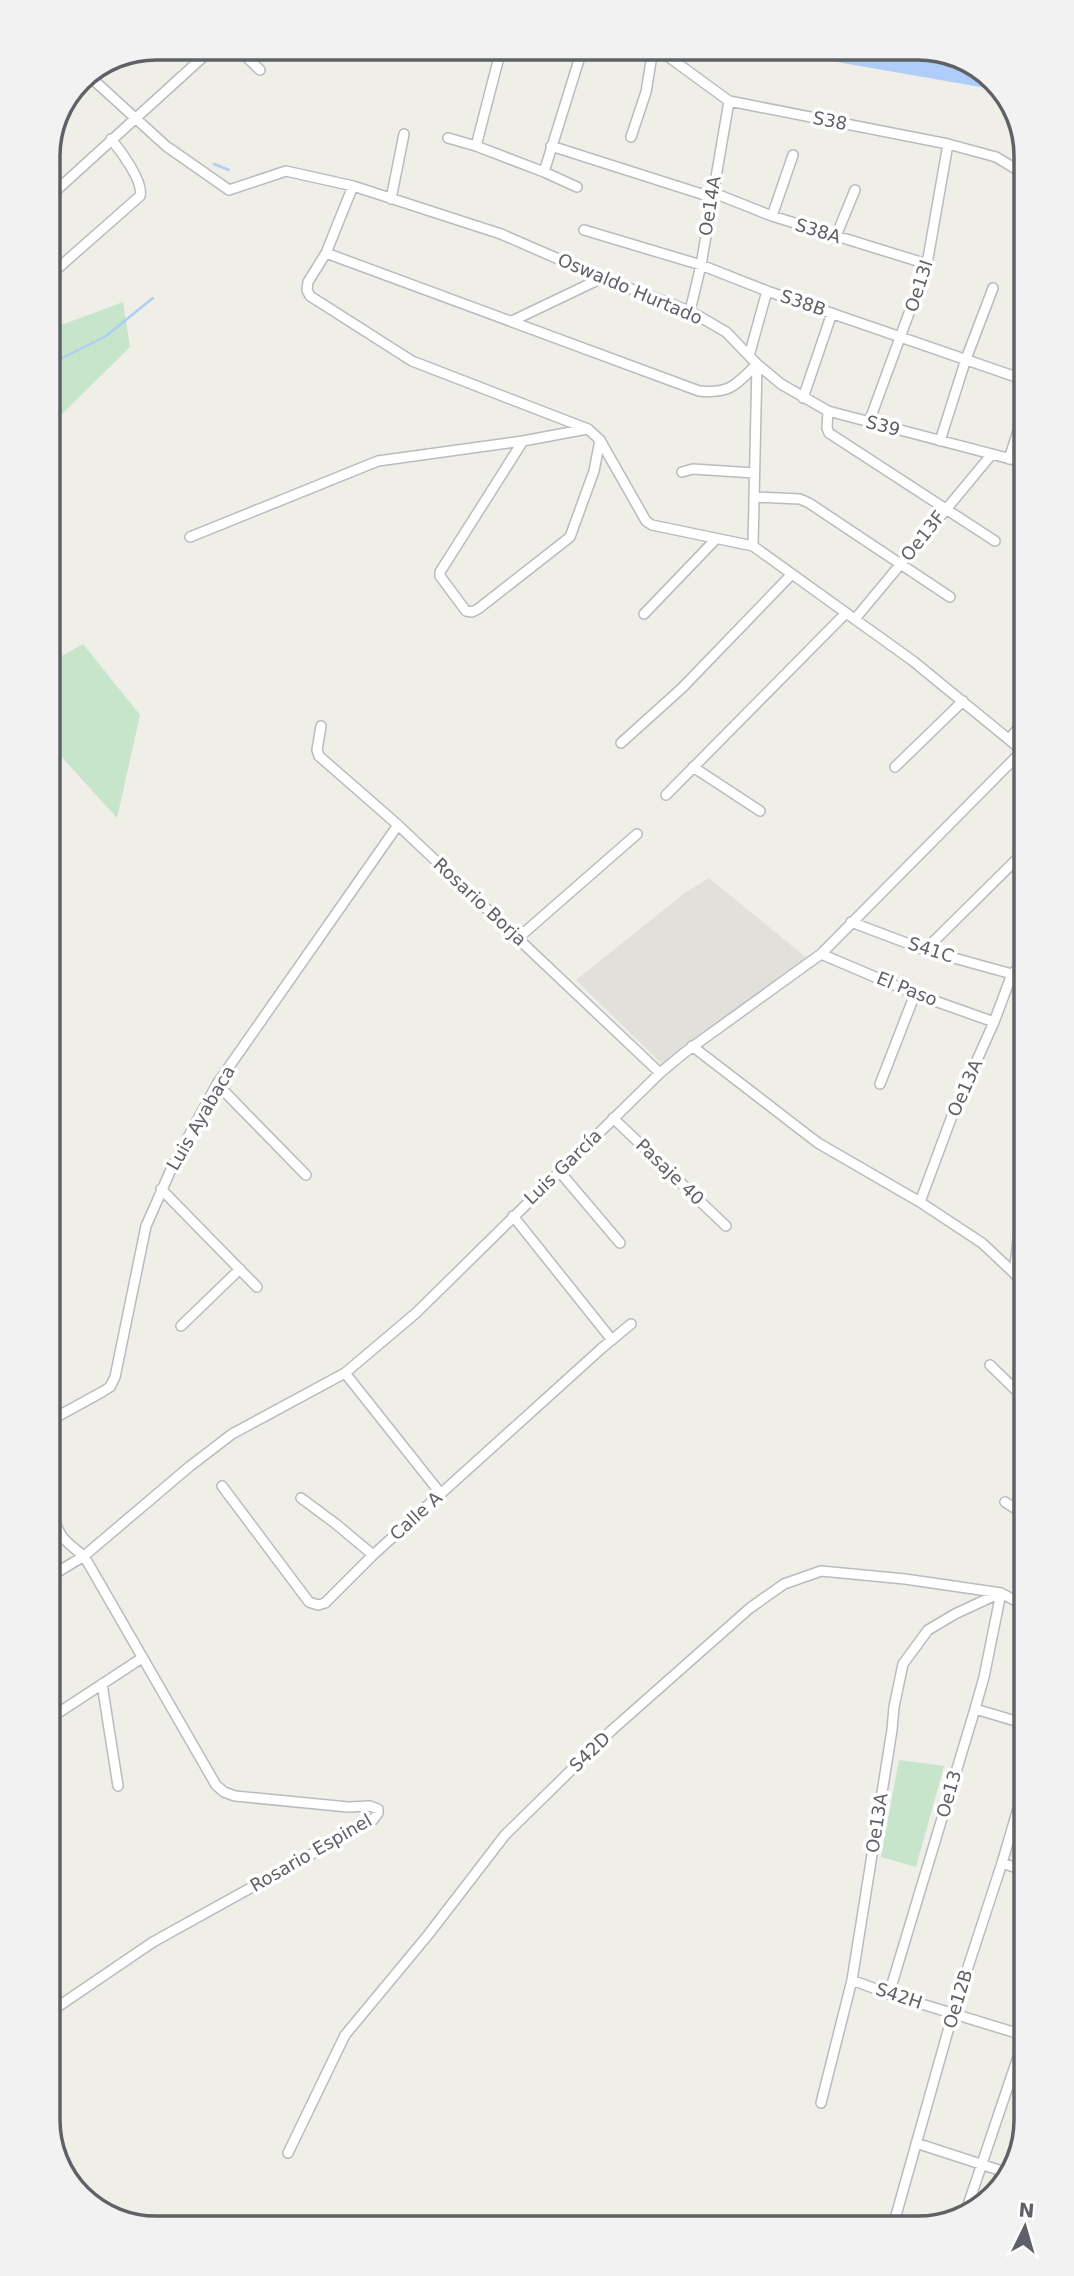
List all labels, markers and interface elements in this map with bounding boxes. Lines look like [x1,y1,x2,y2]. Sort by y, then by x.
street label: S38 [811,107,849,134]
street label: Oe14A [694,174,725,237]
street label: S38A [793,214,844,248]
street label: Oswaldo Hurtado [555,249,706,329]
street label: Oe13I [900,257,937,315]
street label: S38B [778,285,829,320]
street label: S39 [864,411,902,440]
street label: Oe13F [896,506,949,565]
street label: Rosario Borja [430,853,531,950]
street label: S41C [906,932,957,967]
street label: El Paso [874,967,941,1010]
street label: Oe13A [943,1055,987,1120]
street label: Luis Ayabaca [162,1062,239,1174]
street label: Luis García [520,1125,606,1209]
street label: Pasaje 40 [632,1134,709,1209]
street label: Calle A [385,1486,446,1544]
street label: S42D [565,1727,614,1776]
street label: Oe13 [932,1768,965,1820]
street label: Oe13A [861,1791,892,1854]
street label: Rosario Espinel [246,1809,375,1896]
street label: Oe12B [939,1967,976,2031]
street label: S42H [873,1978,925,2013]
north arrow [990,2192,1060,2262]
text: N [1018,2198,1035,2222]

